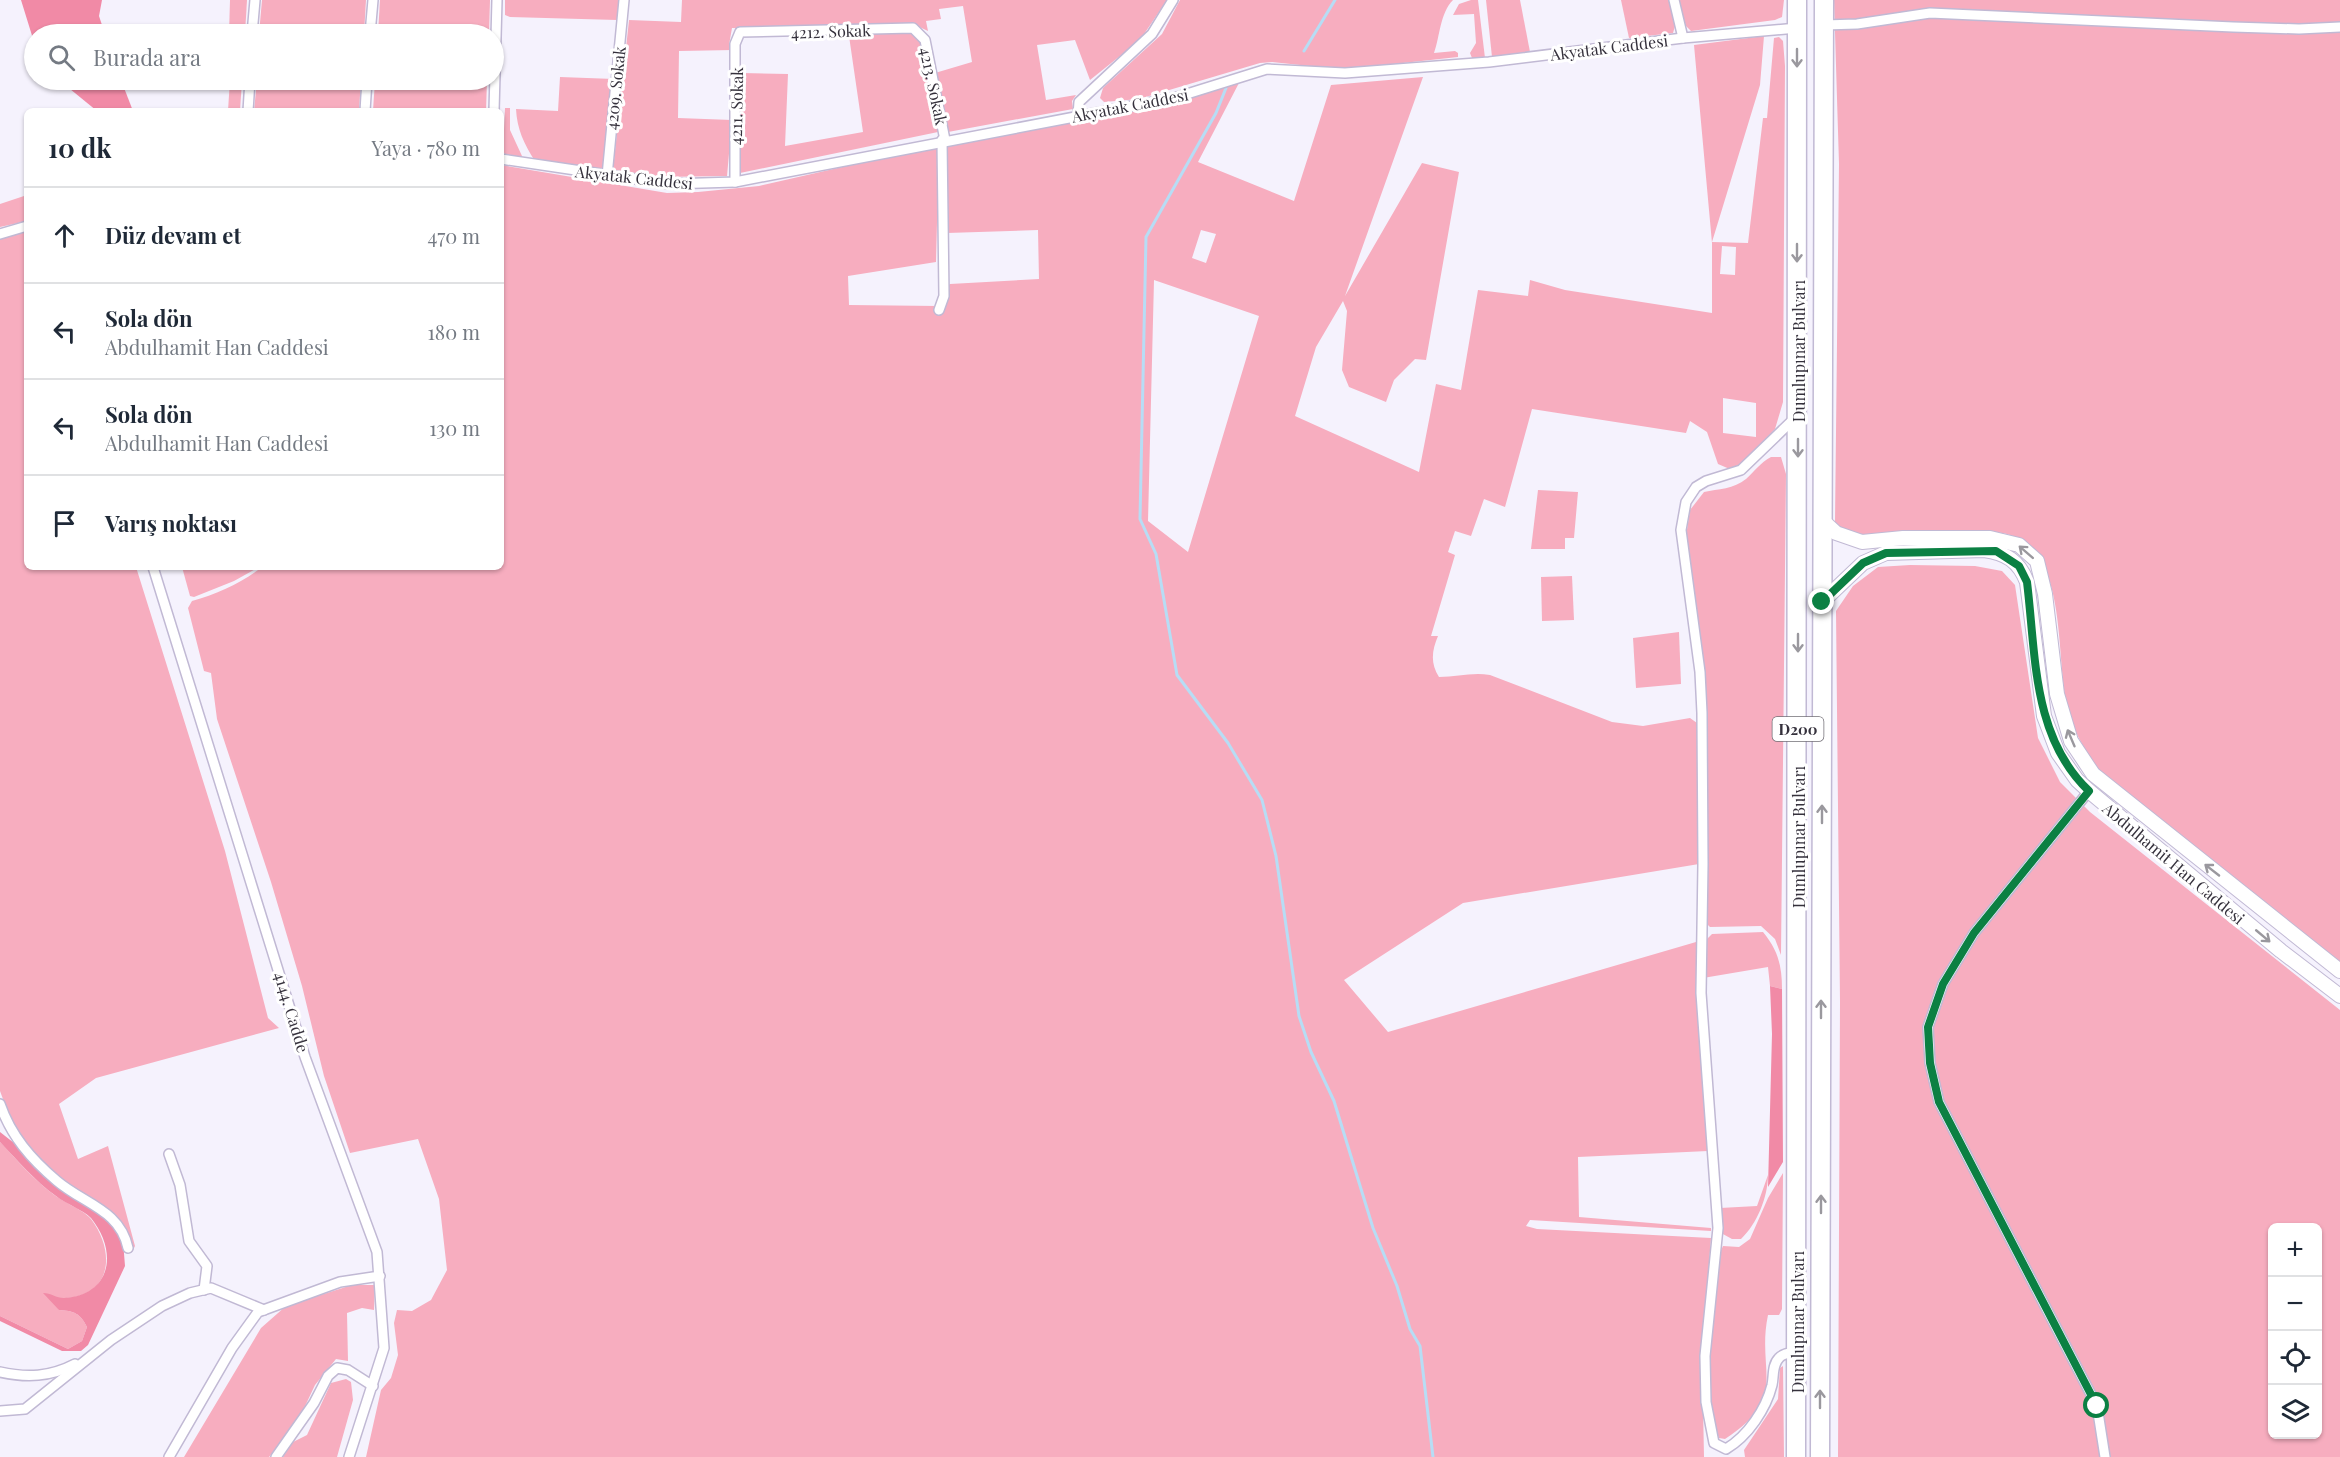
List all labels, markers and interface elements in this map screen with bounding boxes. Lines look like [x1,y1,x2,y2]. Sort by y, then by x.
street label: 4212. Sokak [791,19,871,43]
search box [24,24,504,90]
street label: Akyatak Caddesi [1548,29,1669,65]
icon: search [45,41,78,74]
text: Burada ara [93,42,201,72]
street label: 4209. Sokak [600,45,630,131]
street label: 4213. Sokak [916,45,953,127]
one-way arrow [1791,48,1803,68]
street label: 4211. Sokak [725,67,747,145]
street label: Akyatak Caddesi [1069,83,1190,127]
text: 10 dk [48,130,112,165]
text: Yaya · 780 m [371,134,480,161]
street label: Akyatak Caddesi [573,160,694,194]
icon: ahead [48,219,81,252]
text: Düz devam et [105,220,241,250]
text: 470 m [428,222,480,249]
one-way arrow [1791,243,1803,263]
street label: Dumlupınar Bulvarı [1788,279,1809,422]
text: Sola dön [105,303,192,333]
icon: left [48,315,81,348]
text: 180 m [427,318,480,345]
text: Abdulhamit Han Caddesi [105,333,329,360]
text: Sola dön [105,399,192,429]
icon: left [48,411,81,444]
text: 130 m [429,414,480,441]
text: Abdulhamit Han Caddesi [105,429,329,456]
one-way arrow [1792,438,1804,458]
icon: arrive [48,507,81,540]
text: Varış noktası [105,508,237,538]
one-way arrow [2019,545,2034,559]
route end [1808,588,1834,614]
one-way arrow [1792,633,1804,653]
road number: D200 [1772,717,1824,741]
one-way arrow [2065,729,2076,747]
street label: Dumlupınar Bulvarı [1788,765,1809,908]
street label: Abdulhamit Han Caddesi [2098,797,2250,929]
one-way arrow [1816,804,1828,824]
one-way arrow [2204,863,2220,876]
one-way arrow [2255,930,2271,943]
street label: 4144. Cadde [270,969,314,1055]
one-way arrow [1815,999,1827,1019]
one-way arrow [1815,1194,1827,1214]
map controls [2268,1223,2322,1439]
button: + [2268,1223,2322,1277]
street label: Dumlupınar Bulvarı [1787,1250,1808,1393]
button: − [2268,1277,2322,1331]
button: locate [2268,1331,2322,1385]
button: layers [2268,1385,2322,1439]
one-way arrow [1814,1389,1826,1409]
route start [2083,1392,2109,1418]

